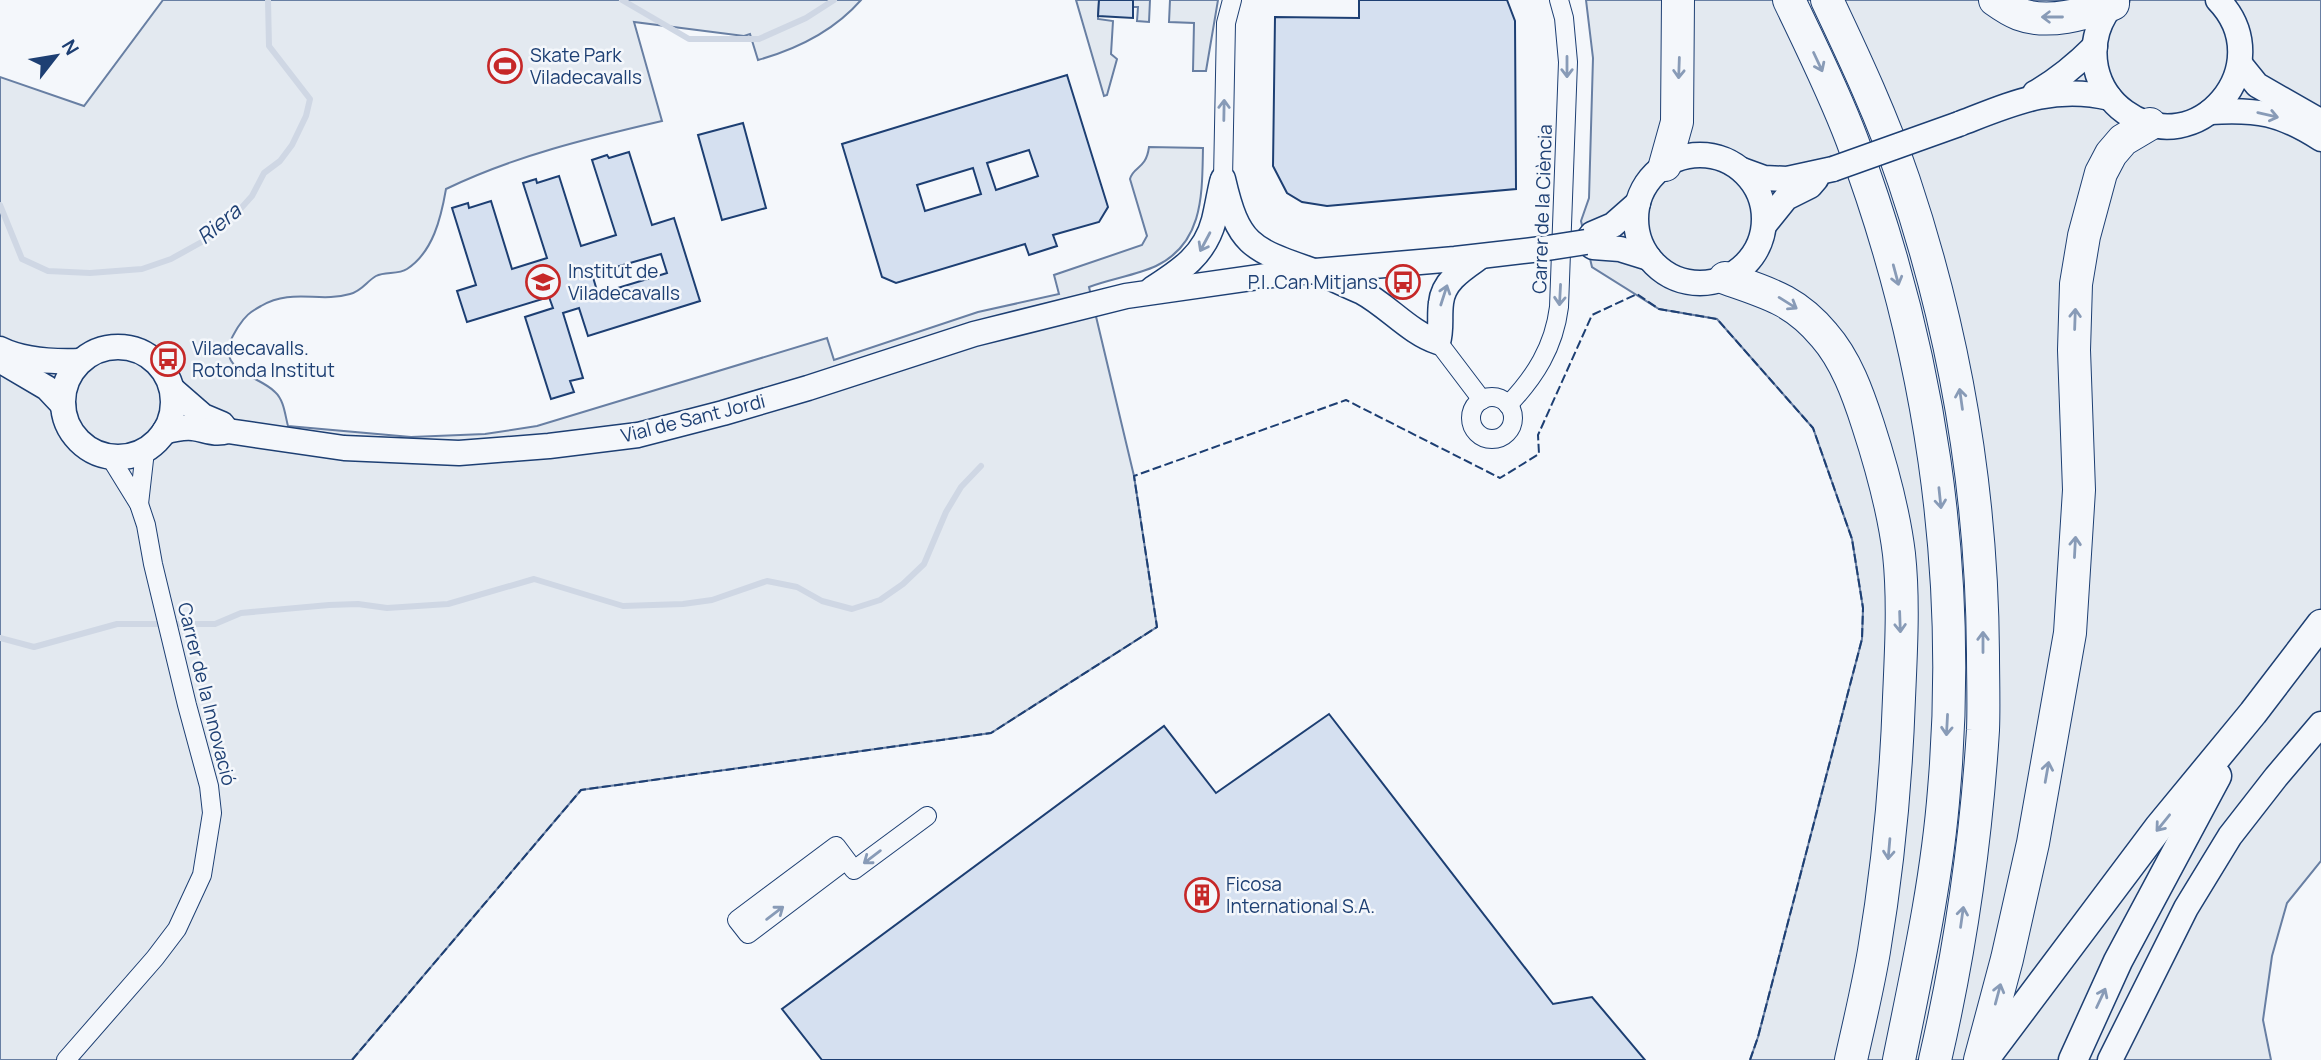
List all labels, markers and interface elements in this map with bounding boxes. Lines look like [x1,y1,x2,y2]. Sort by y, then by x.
one-way arrow [2041,10,2064,24]
north arrow [21,21,91,91]
text: N [56,35,85,60]
place label: Skate Park Viladecavalls [530,42,642,90]
sports icon: Skate Park Viladecavalls [486,47,524,85]
one-way arrow [1812,51,1826,72]
one-way arrow [1560,56,1574,79]
one-way arrow [1672,56,1686,79]
one-way arrow [1217,99,1231,122]
one-way arrow [2256,108,2279,122]
street label: Carrer de la Ciència [1526,124,1558,294]
water label: Riera [191,196,247,250]
one-way arrow [1197,231,1211,252]
place label: Institut de Viladecavalls [568,258,680,306]
school or university icon: Institut de Viladecavalls [524,263,562,301]
bus stop icon: P.I. Can Mitjans [1384,263,1422,301]
one-way arrow [1891,264,1904,286]
place label: P.I. Can Mitjans [1248,269,1378,295]
one-way arrow [1553,283,1566,306]
one-way arrow [1439,284,1452,306]
one-way arrow [1777,297,1797,311]
one-way arrow [2068,308,2081,331]
place label: Viladecavalls. Rotonda Institut [192,335,335,383]
bus stop icon: Viladecavalls. Rotonda Institut [149,340,187,378]
street label: Vial de Sant Jordi [618,388,768,448]
one-way arrow [1954,388,1967,411]
one-way arrow [1934,486,1947,509]
one-way arrow [2069,535,2082,558]
street label: Carrer de la Innovació [172,600,242,788]
one-way arrow [1894,610,1907,633]
one-way arrow [1976,631,1990,654]
one-way arrow [1941,714,1954,737]
one-way arrow [2041,761,2054,784]
one-way arrow [2155,813,2171,831]
one-way arrow [1882,837,1895,860]
one-way arrow [863,849,882,864]
place label: Ficosa International S.A. [1226,871,1375,919]
building icon: Ficosa International S.A. [1183,876,1221,914]
one-way arrow [766,906,785,921]
one-way arrow [1956,906,1969,929]
one-way arrow [1992,983,2005,1006]
one-way arrow [2094,988,2108,1009]

